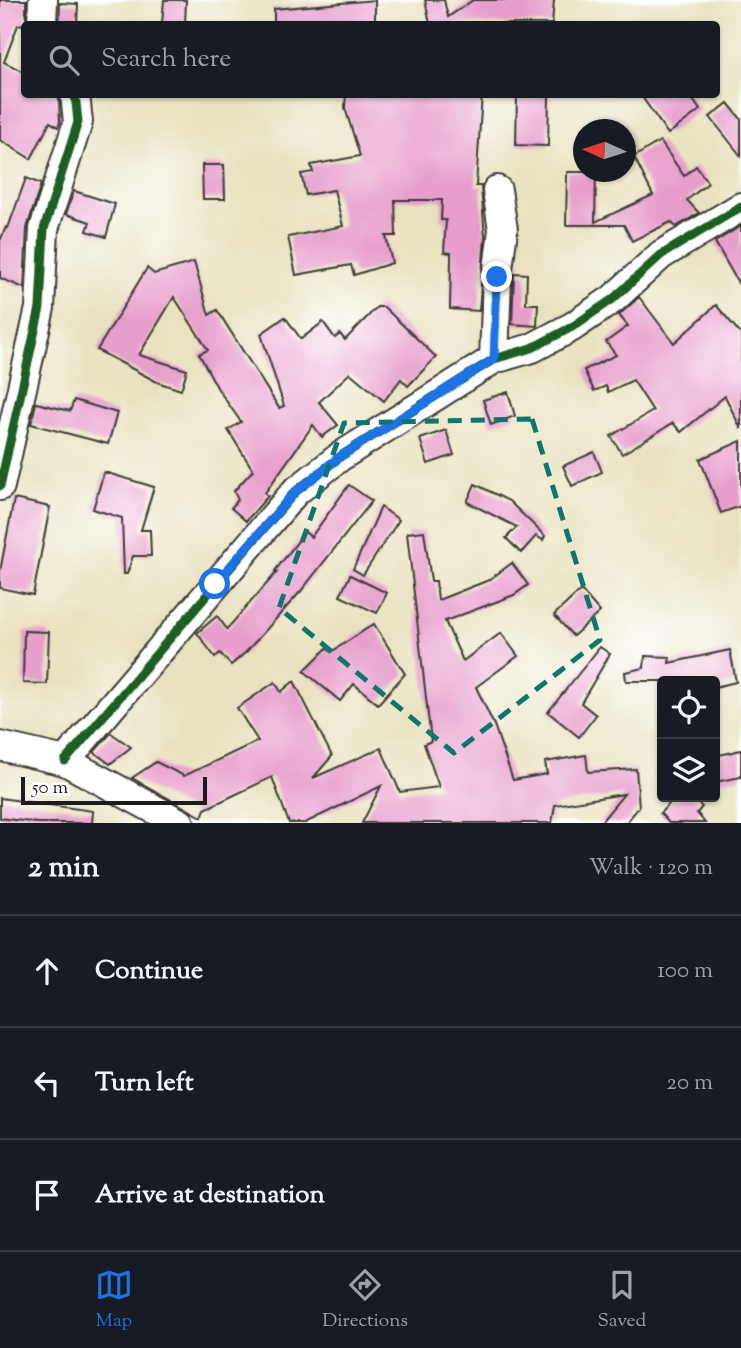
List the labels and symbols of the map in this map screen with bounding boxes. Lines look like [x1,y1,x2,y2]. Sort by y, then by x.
north arrow [573,119,636,182]
route end [481,261,512,292]
route start [199,568,230,599]
scale bar [21,774,206,806]

